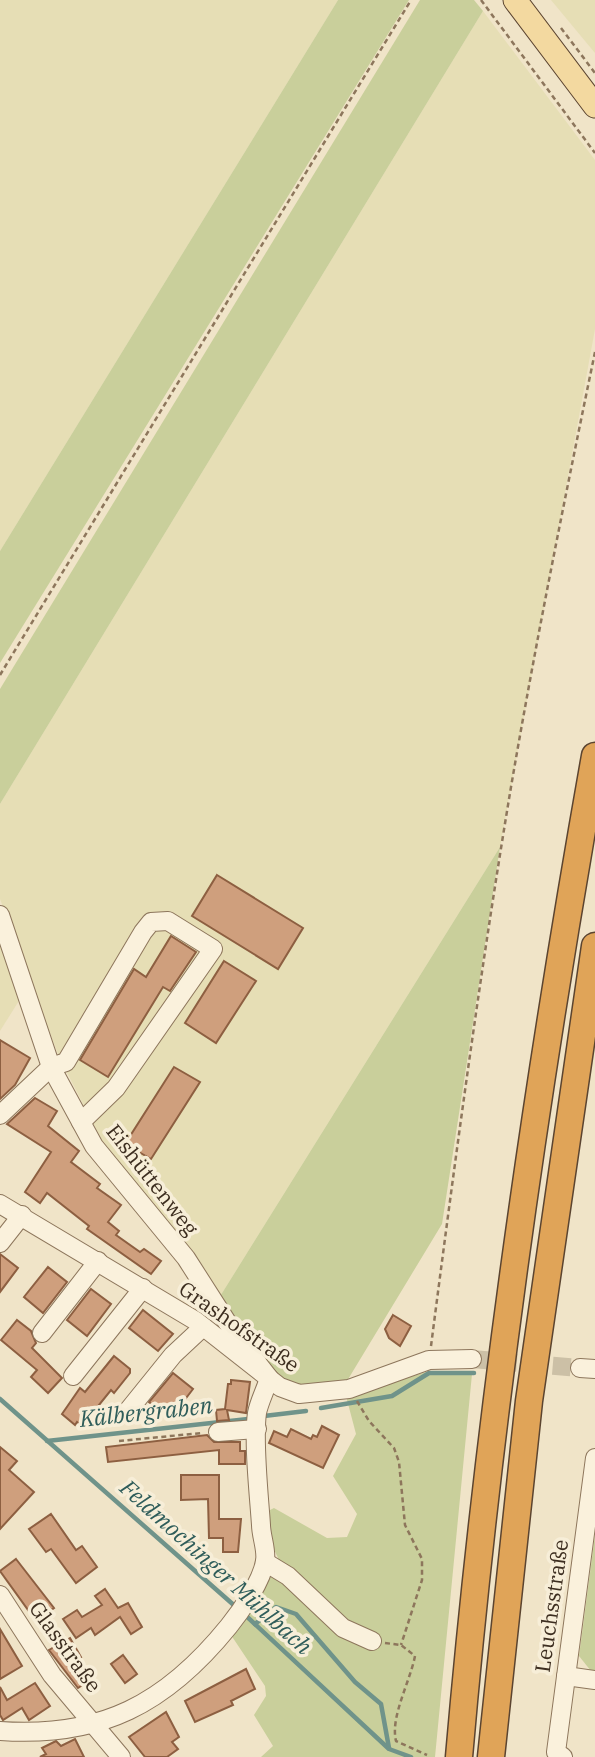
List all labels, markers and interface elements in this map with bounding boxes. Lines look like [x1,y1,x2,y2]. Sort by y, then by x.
street label: Eishüttenweg [100,1118,206,1241]
street label: Grashofstraße [174,1274,305,1378]
water label: Kälbergraben [77,1389,214,1433]
water label: Feldmochinger Mühlbach [114,1471,319,1661]
street label: Leuchsstraße [528,1538,574,1674]
street label: Glasstraße [23,1595,108,1698]

